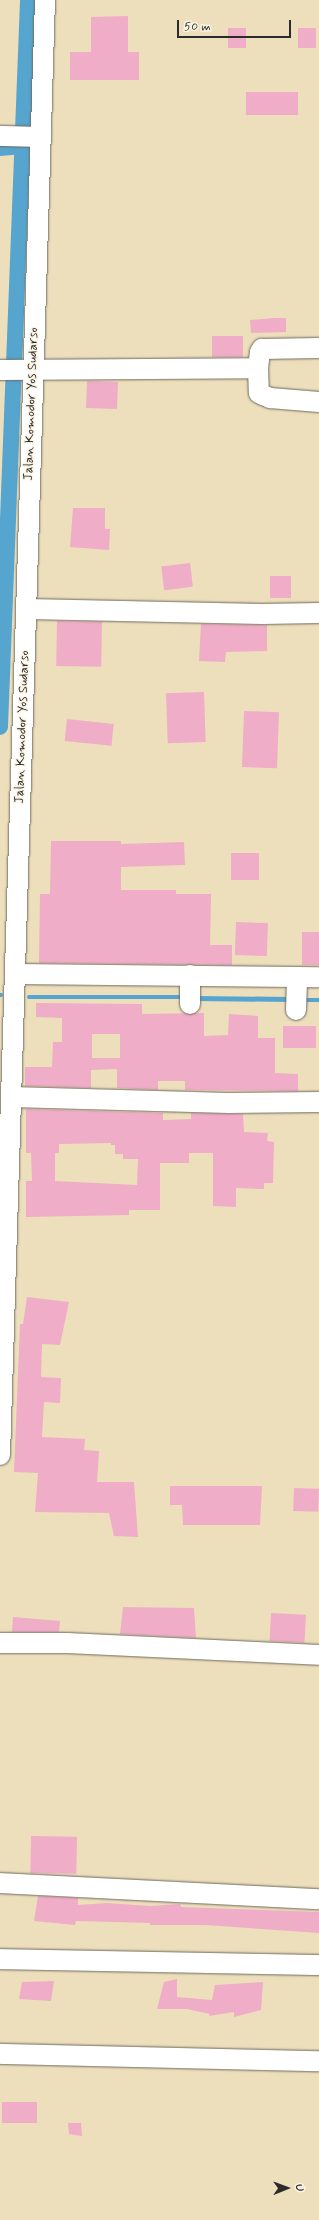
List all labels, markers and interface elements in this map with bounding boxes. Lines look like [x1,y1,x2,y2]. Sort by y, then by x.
scale bar [179,12,293,38]
text: 50 m [184,19,211,35]
street label: Jalan Komodor Yos Sudarso [21,326,43,482]
street label: Jalan Komodor Yos Sudarso [12,649,34,805]
north arrow [267,2168,307,2208]
text: U [292,2184,306,2191]

